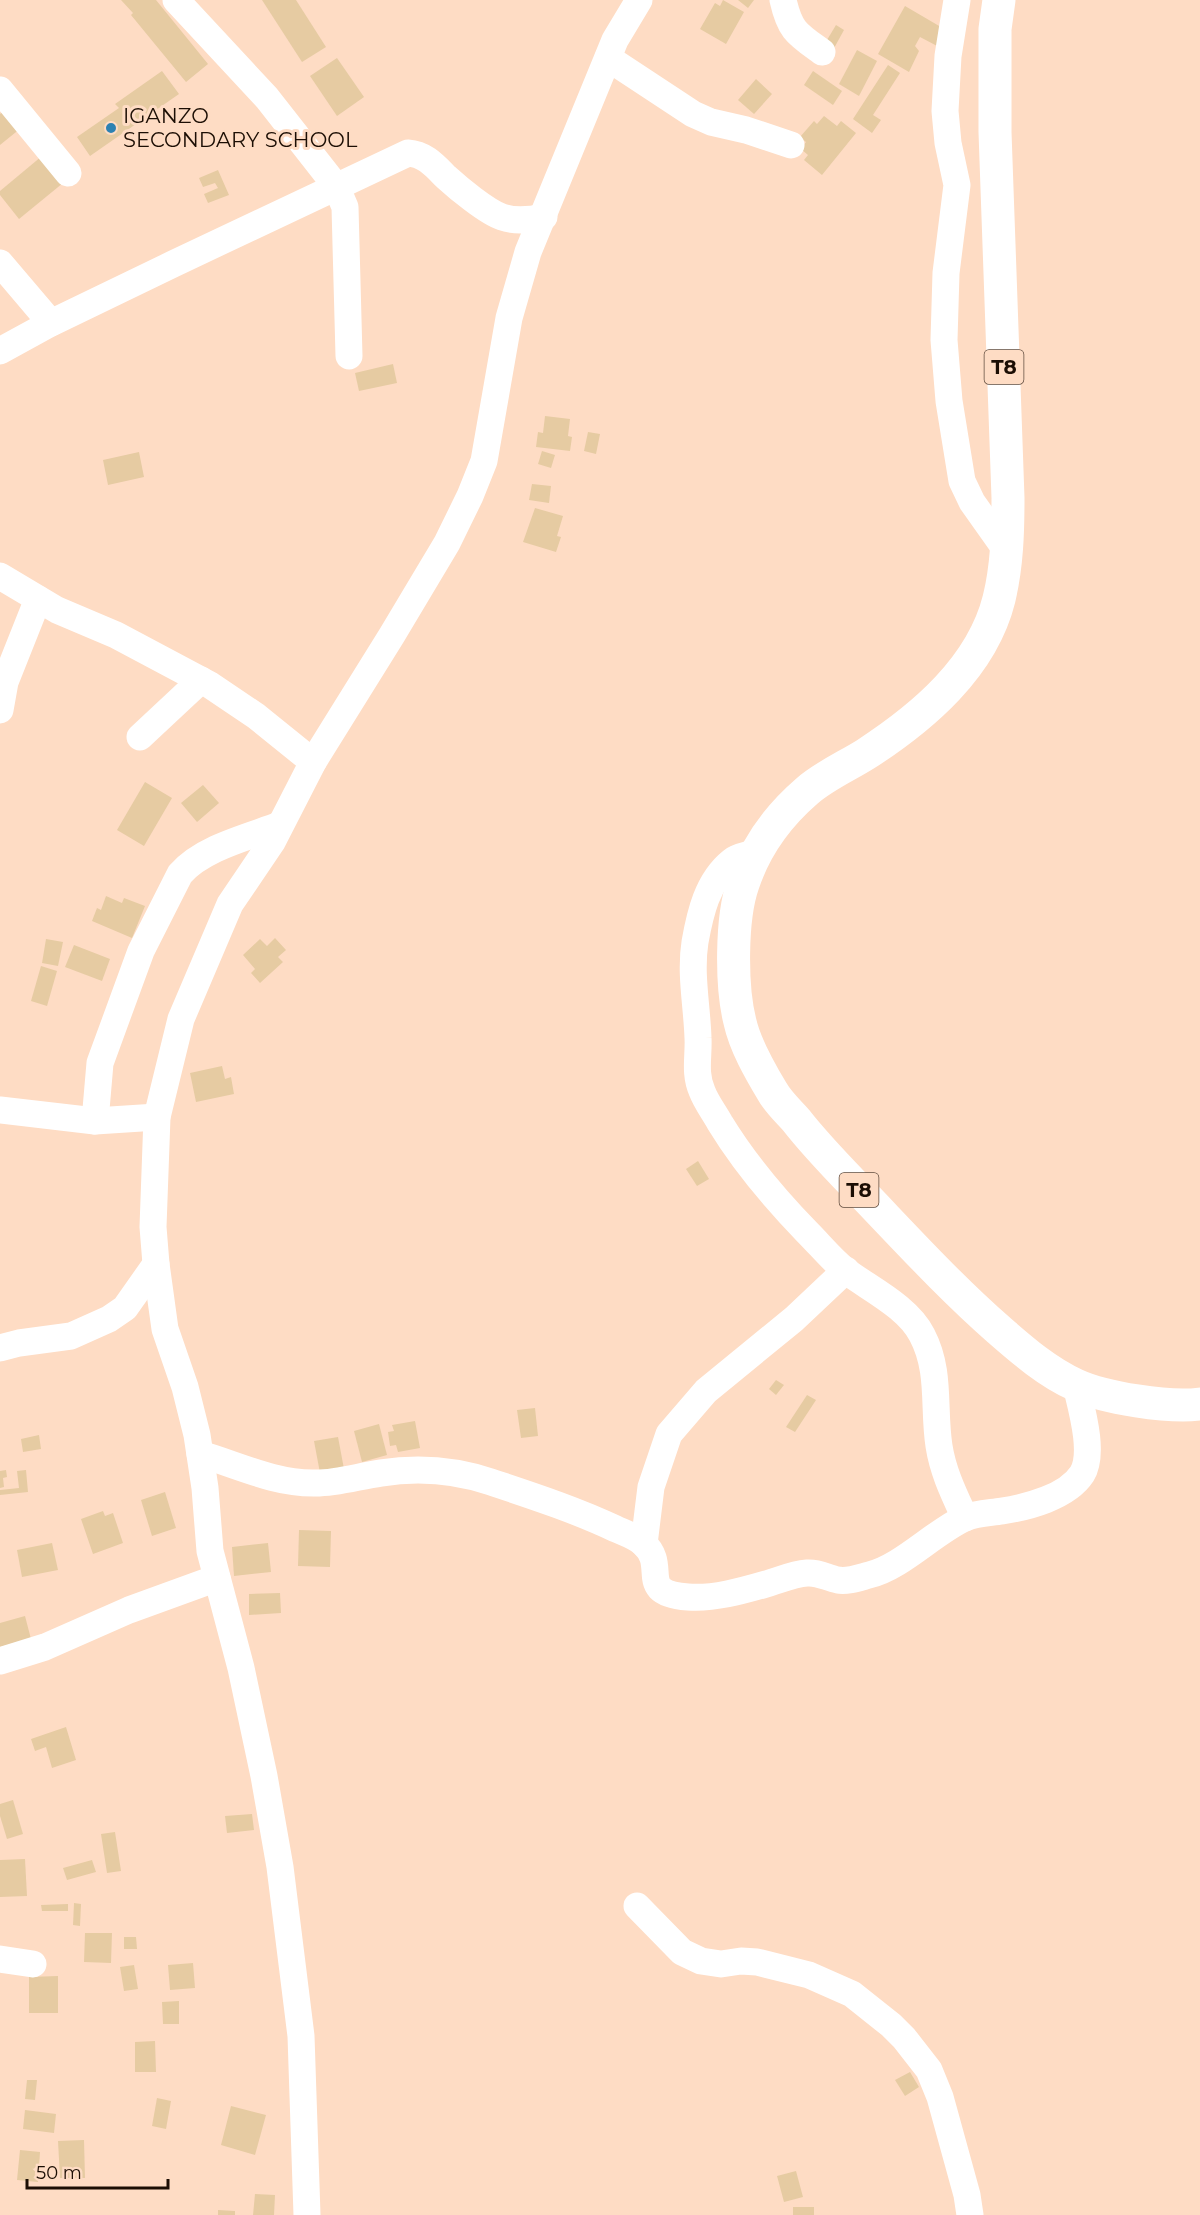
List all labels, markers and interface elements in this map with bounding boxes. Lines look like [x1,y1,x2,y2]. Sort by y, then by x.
place label: IGANZO SECONDARY SCHOOL [123,103,358,152]
marker: IGANZO SECONDARY SCHOOL [104,121,118,135]
road number: T8 [984,350,1024,384]
road number: T8 [840,1173,878,1207]
scale bar [27,2152,168,2190]
text: 50 m [36,2162,82,2184]

